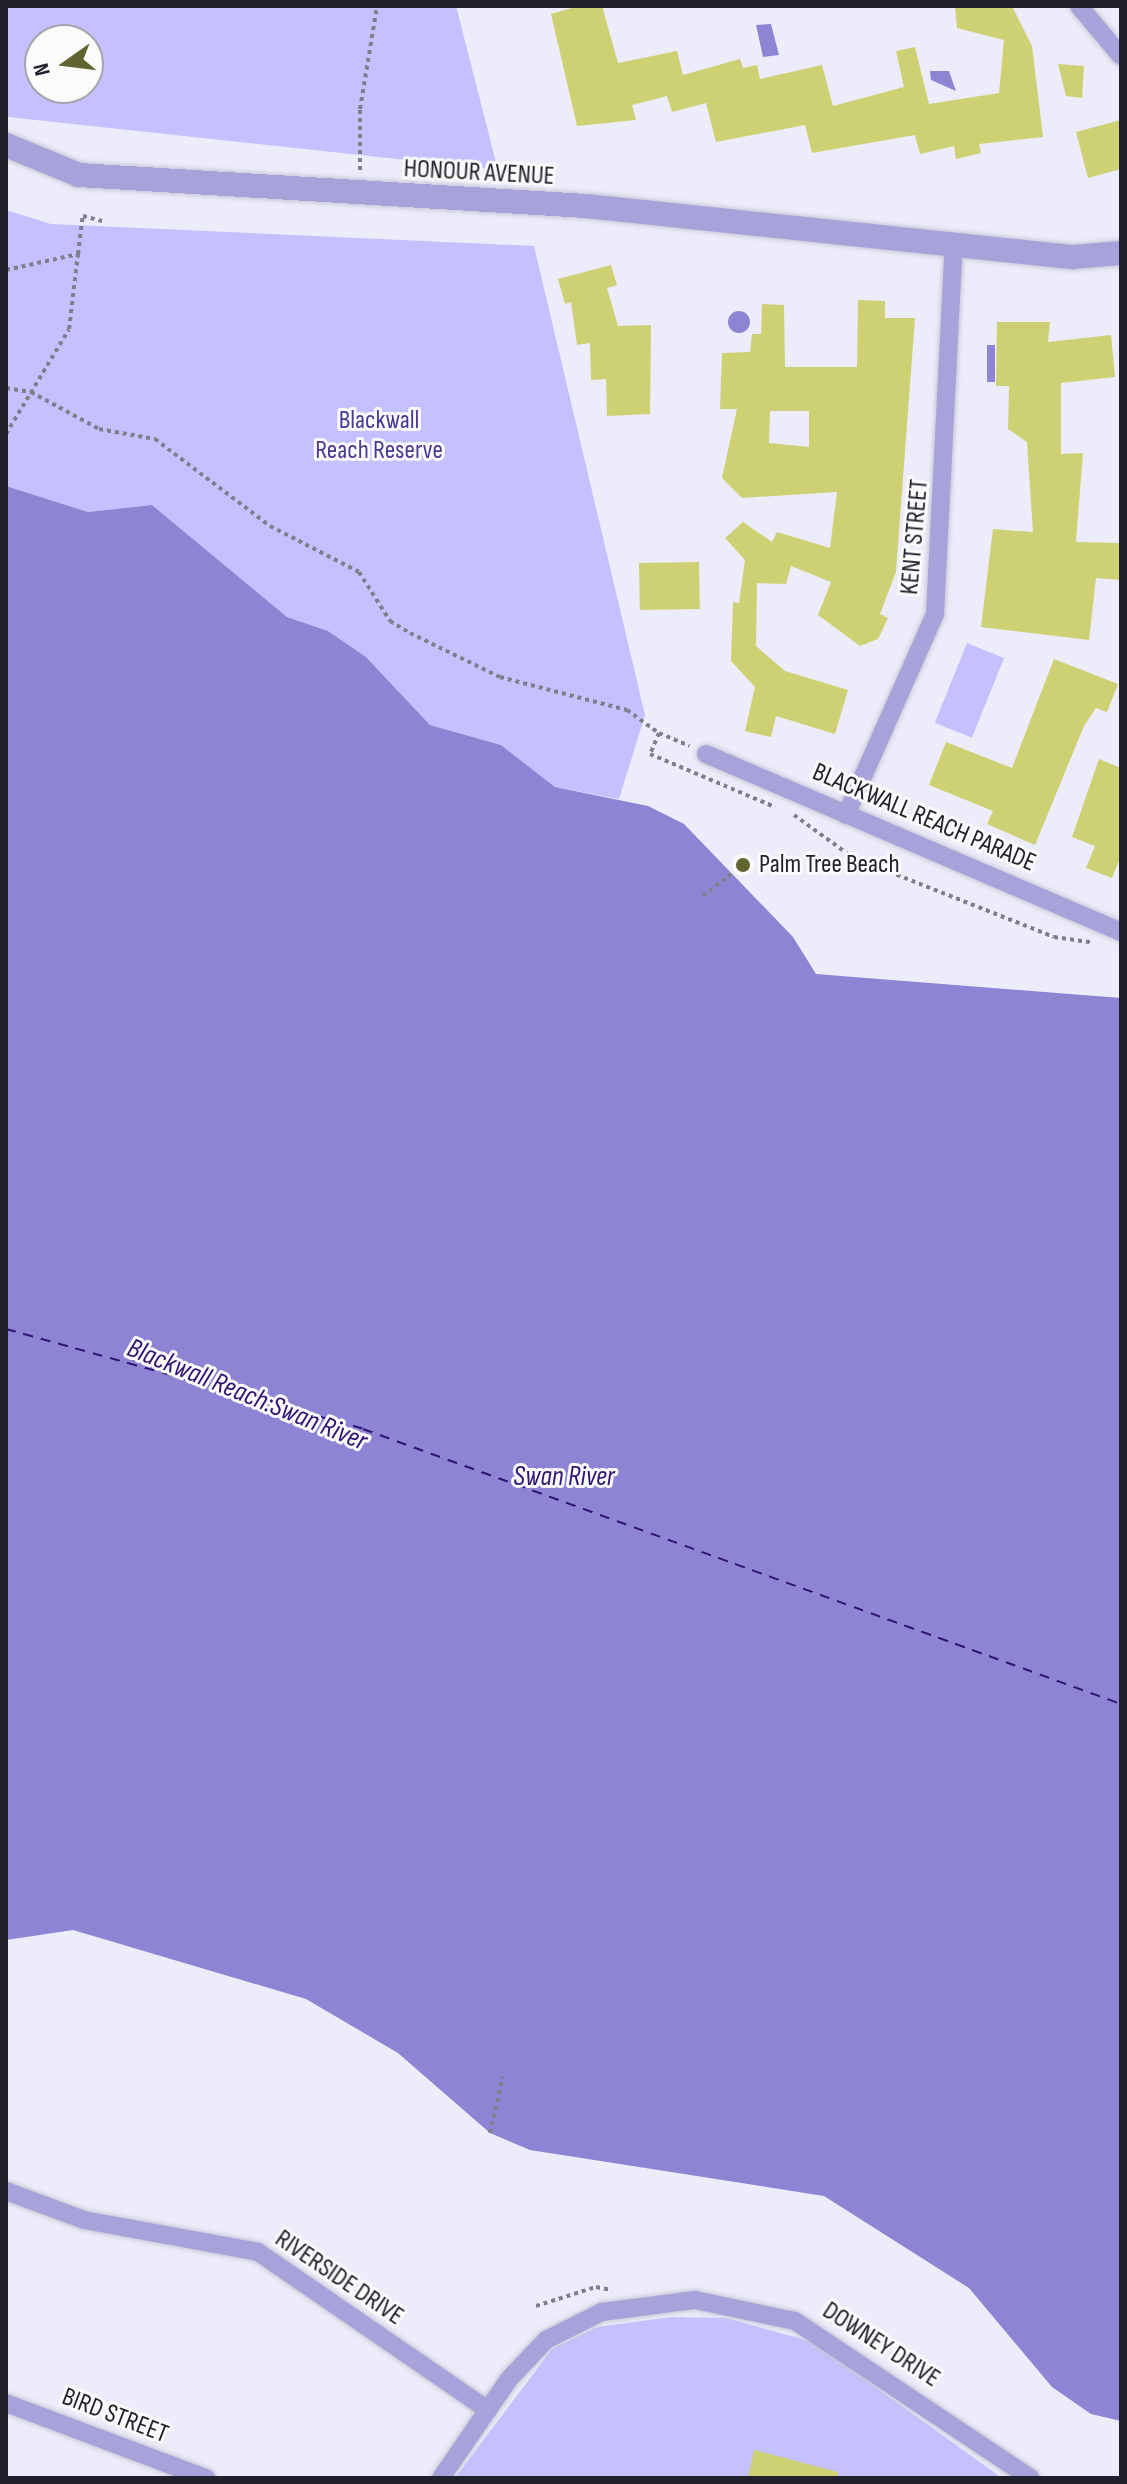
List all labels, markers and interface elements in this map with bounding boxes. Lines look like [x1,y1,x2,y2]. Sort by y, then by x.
north arrow [24,24,104,104]
text: N [28,60,57,78]
street label: HONOUR AVENUE [403,153,555,193]
park label: Blackwall Reach Reserve [315,405,443,466]
street label: KENT STREET [894,478,936,596]
street label: BLACKWALL REACH PARADE [808,757,1040,879]
place label: Palm Tree Beach [759,849,900,881]
marker: Palm Tree Beach [734,856,752,874]
water label: Blackwall Reach:Swan River [122,1332,372,1458]
water label: Swan River [513,1460,615,1494]
street label: RIVERSIDE DRIVE [269,2224,409,2332]
street label: DOWNEY DRIVE [816,2295,946,2395]
street label: BIRD STREET [57,2382,173,2450]

